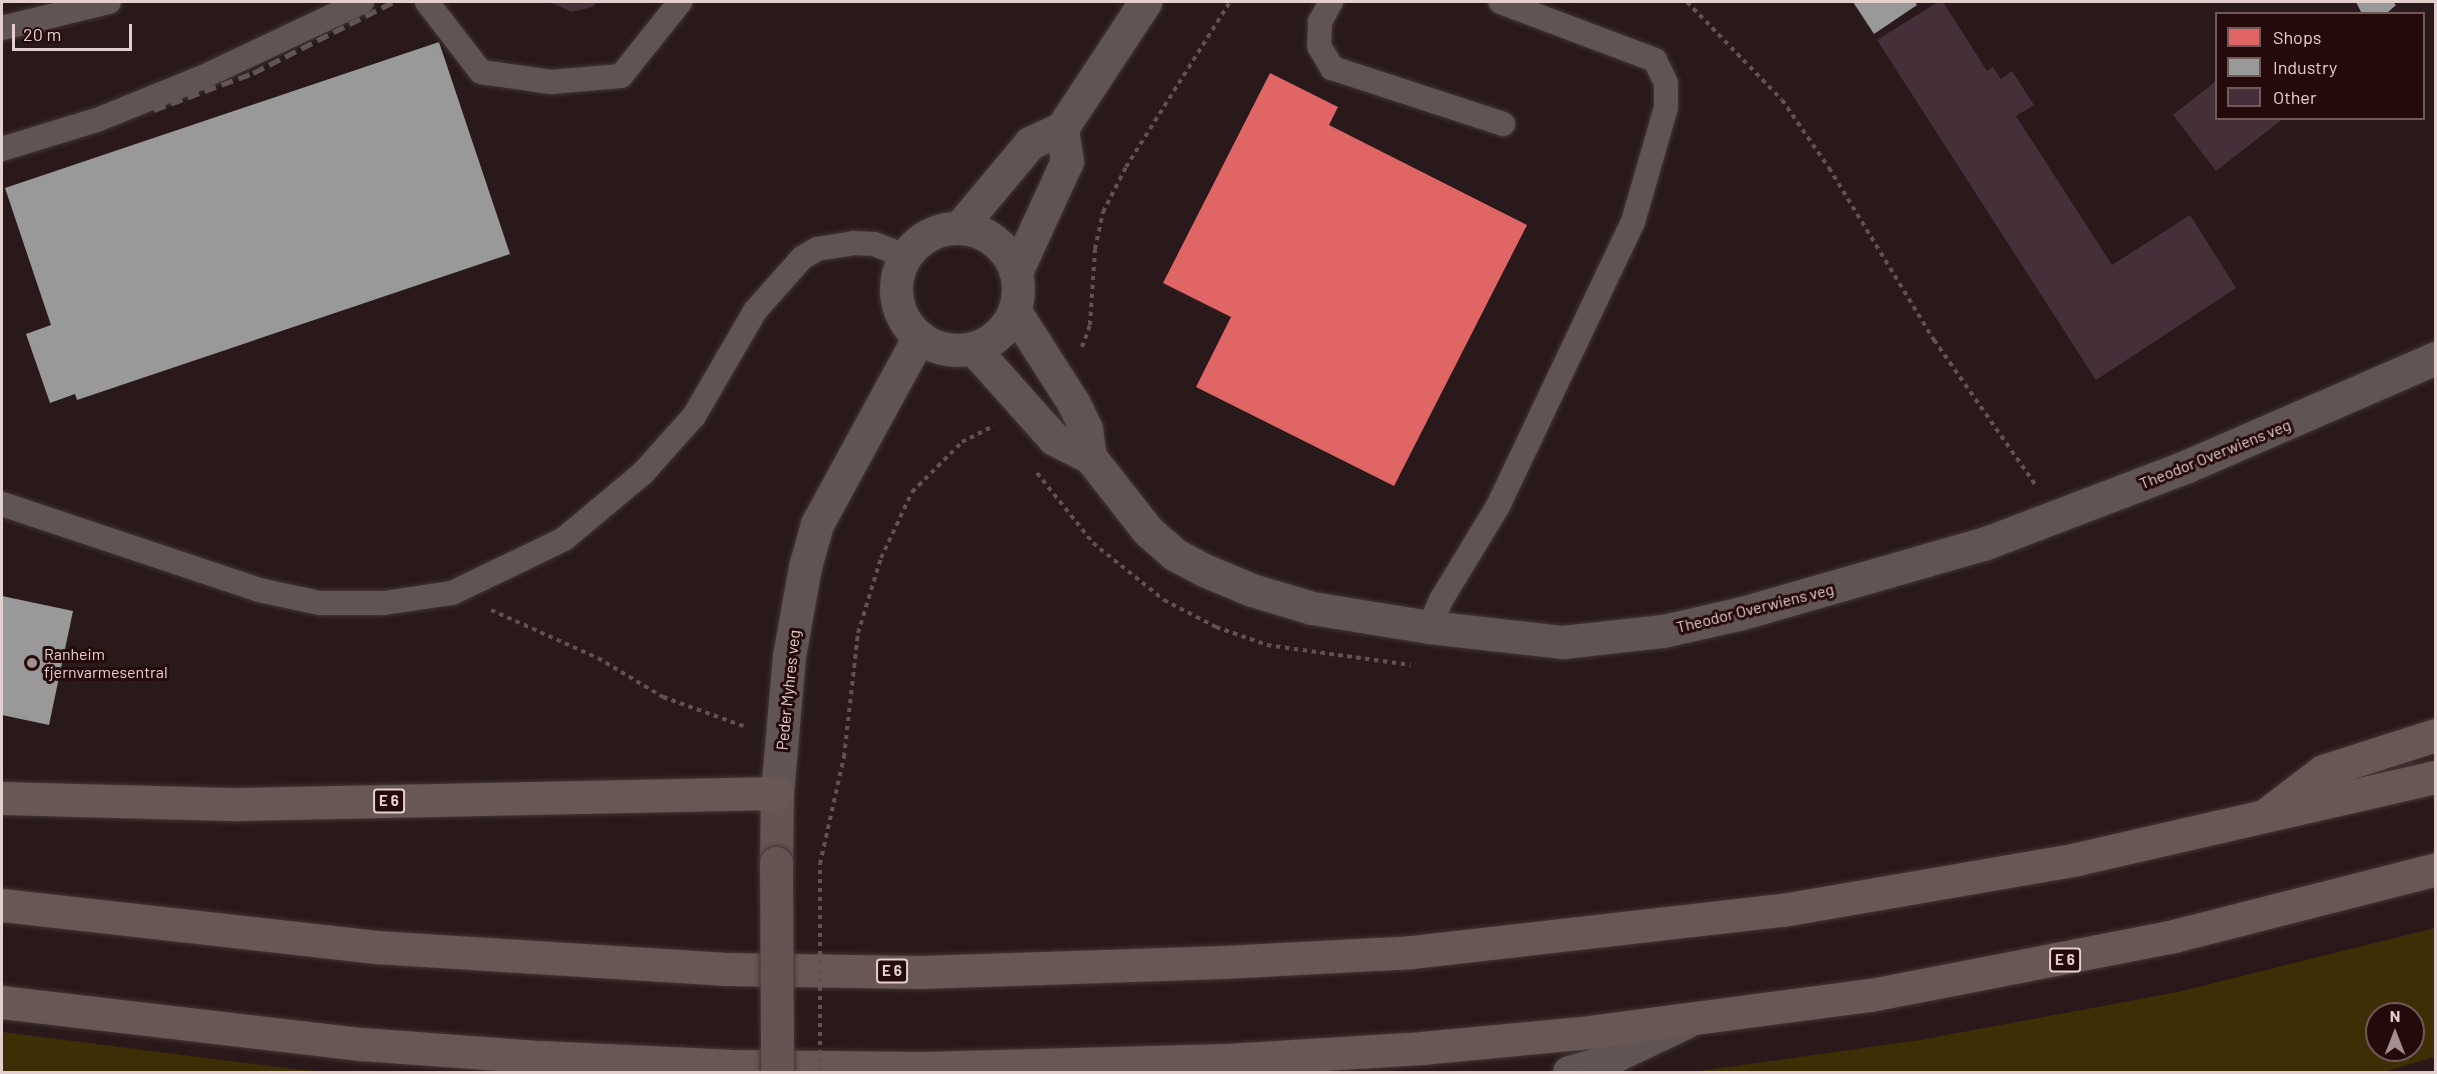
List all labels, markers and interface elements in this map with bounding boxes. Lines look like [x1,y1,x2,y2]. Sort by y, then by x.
scale bar [15,12,135,50]
legend [2215,12,2425,120]
text: 20 m [23,23,61,45]
text: Shops [2273,26,2322,48]
text: Industry [2273,56,2337,78]
text: Other [2273,86,2316,108]
street label: Theodor Overwiens veg [2137,415,2293,493]
street label: Theodor Overwiens veg [1674,579,1836,637]
street label: Peder Myhres veg [772,629,804,751]
place label: Ranheim fjernvarmesentral [44,644,168,682]
marker: Ranheim fjernvarmesentral [25,656,39,670]
road number: E 6 [372,789,406,813]
road number: E 6 [2048,948,2082,972]
road number: E 6 [876,959,908,983]
north arrow [2365,1002,2425,1062]
text: N [2390,1006,2400,1025]

